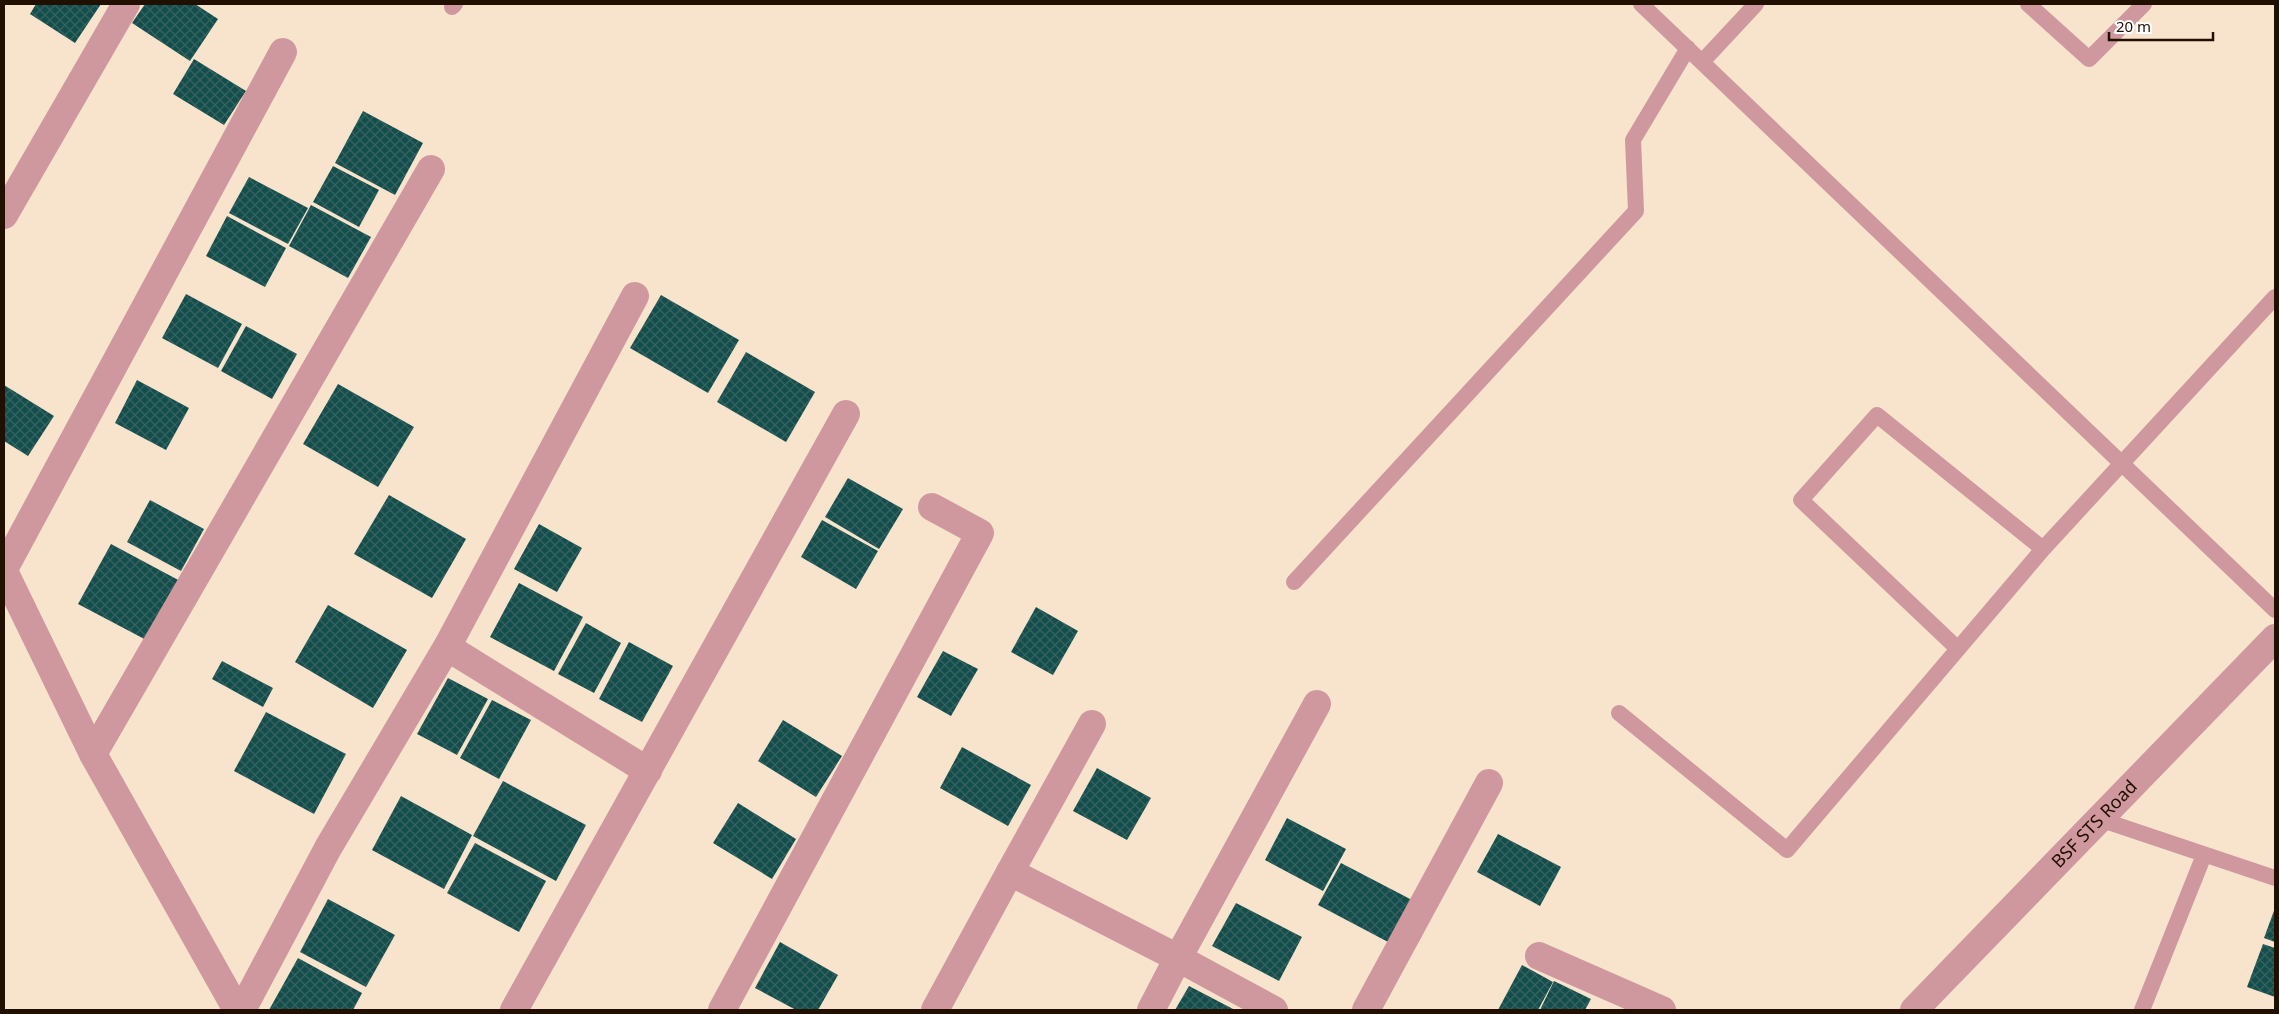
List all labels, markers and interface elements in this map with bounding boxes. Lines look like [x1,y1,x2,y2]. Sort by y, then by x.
scale bar [2109,10,2213,42]
text: 20 m [2116,16,2151,36]
street label: BSF STS Road [2046,774,2142,872]

